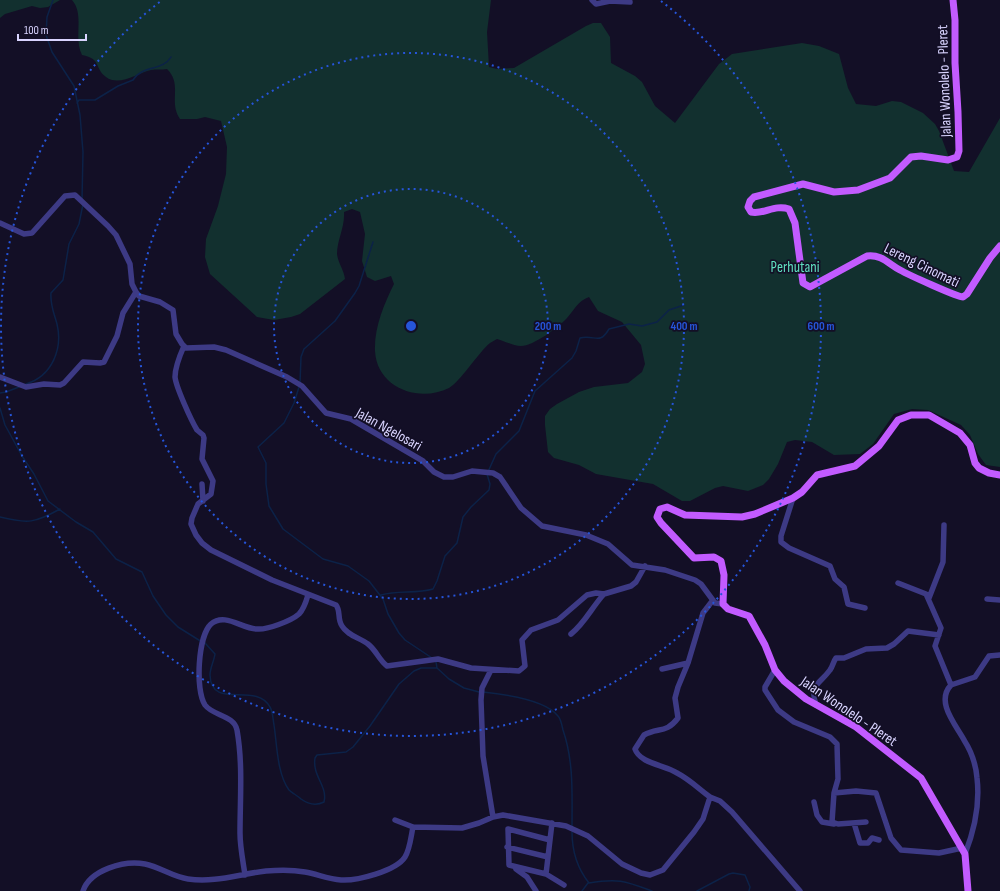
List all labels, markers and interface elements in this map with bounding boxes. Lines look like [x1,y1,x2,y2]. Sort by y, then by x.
scale bar [18,16,86,42]
text: 100 m [24,23,49,38]
street label: Jalan Wonolelo - Pleret [933,24,956,139]
street label: Lereng Cinomati [881,239,963,292]
park label: Perhutani [771,258,820,277]
centre of rings [404,319,418,333]
text: 200 m [535,319,561,334]
text: 400 m [671,319,697,334]
text: 600 m [808,319,834,334]
street label: Jalan Ngelosari [351,403,425,456]
street label: Jalan Wonolelo - Pleret [796,672,901,751]

